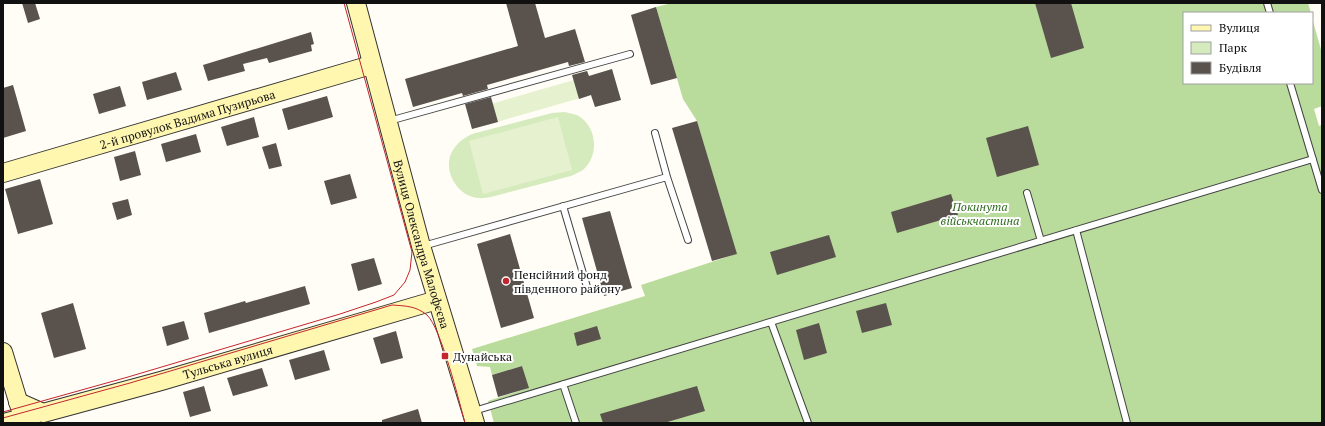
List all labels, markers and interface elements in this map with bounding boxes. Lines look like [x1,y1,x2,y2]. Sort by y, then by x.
legend [1183,12,1313,84]
text: Вулиця [1219,20,1260,35]
text: Парк [1219,40,1247,55]
text: Будівля [1219,60,1262,75]
street label: 2-й провулок Вадима Пузирьова [98,86,277,152]
street label: Вулиця Олександра Малофєєва [391,158,453,330]
park label: Покинута військчастина [941,199,1019,228]
place label: Пенсійний фонд південного району [514,267,621,296]
marker: Пенсійний фонд південного району [501,276,511,286]
street label: Тульська вулиця [181,341,274,382]
place label: Дунайська [453,349,512,364]
marker: Дунайська [440,351,450,361]

